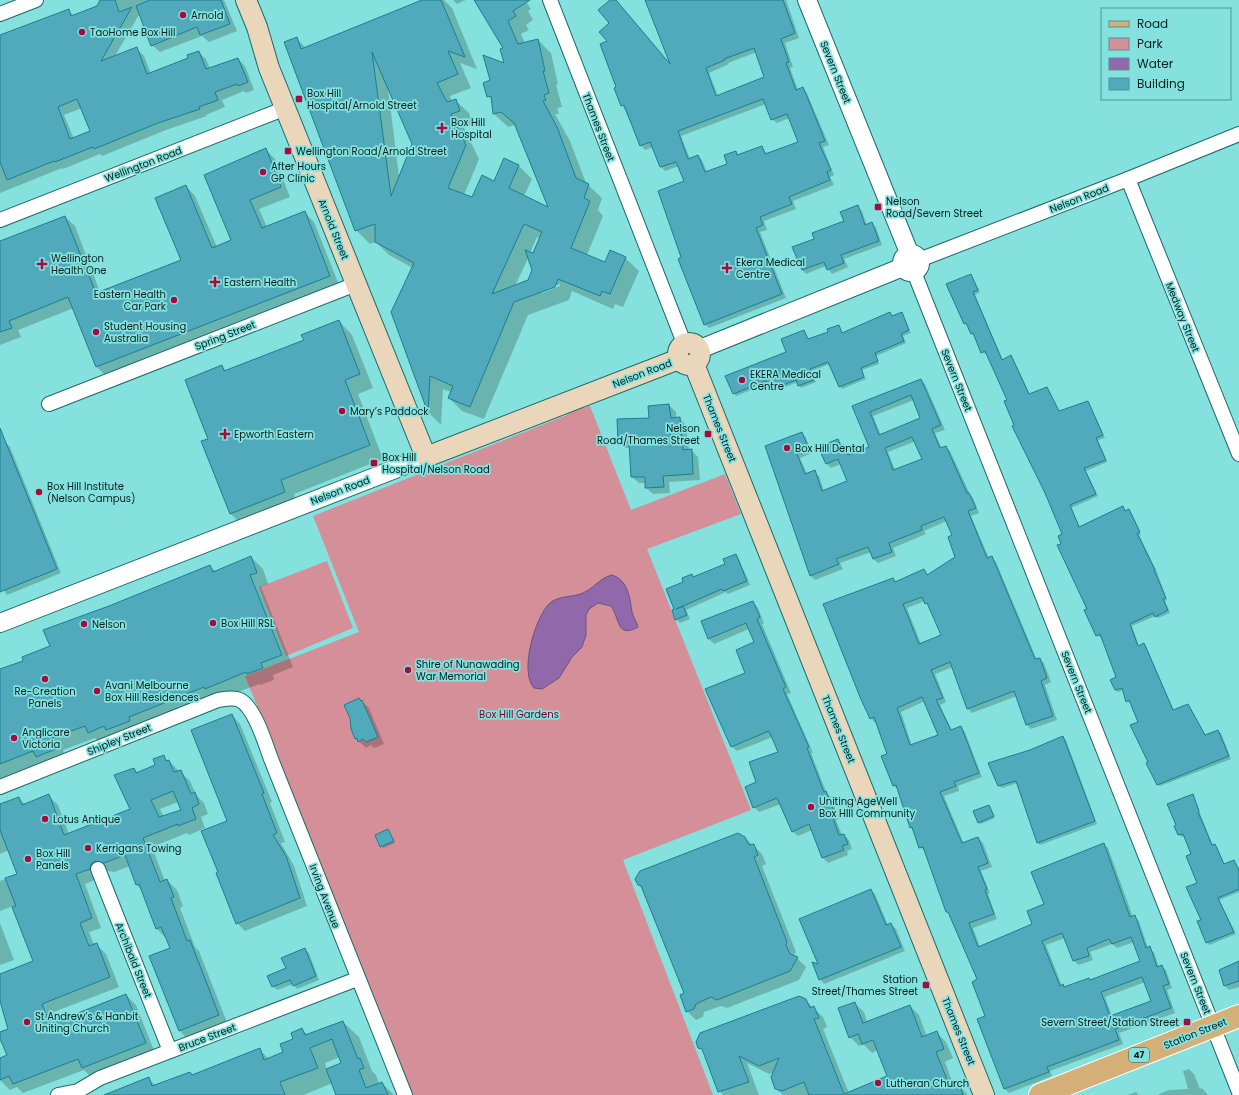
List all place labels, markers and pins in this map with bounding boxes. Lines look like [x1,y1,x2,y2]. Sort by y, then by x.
place label: Arnold [191,8,224,23]
marker: Arnold [178,10,188,20]
place label: TaoHome Box Hill [90,25,175,40]
marker: TaoHome Box Hill [77,27,87,37]
place label: Box Hill Hospital/Arnold Street [307,86,417,113]
marker: Box Hill Hospital/Arnold Street [294,94,304,104]
place label: Box Hill Hospital [451,115,492,142]
marker: Box Hill Hospital [436,122,448,134]
place label: Wellington Road/Arnold Street [296,144,447,159]
marker: Wellington Road/Arnold Street [283,146,293,156]
place label: After Hours GP Clinic [271,159,326,186]
marker: After Hours GP Clinic [258,167,268,177]
place label: Nelson Road/Severn Street [886,194,983,221]
marker: Nelson Road/Severn Street [873,202,883,212]
place label: Wellington Health One [51,251,107,278]
place label: Ekera Medical Centre [736,255,805,282]
marker: Wellington Health One [36,258,48,270]
marker: Ekera Medical Centre [721,262,733,274]
place label: Eastern Health [224,275,296,290]
marker: Eastern Health [209,276,221,288]
place label: Eastern Health Car Park [94,287,167,314]
marker: Eastern Health Car Park [169,295,179,305]
place label: Student Housing Australia [104,319,186,346]
marker: Student Housing Australia [91,327,101,337]
place label: EKERA Medical Centre [750,367,821,394]
marker: EKERA Medical Centre [737,375,747,385]
place label: Mary’s Paddock [350,404,429,419]
marker: Mary’s Paddock [337,406,347,416]
place label: Nelson Road/Thames Street [597,421,700,448]
place label: Epworth Eastern [234,427,314,442]
marker: Epworth Eastern [219,428,231,440]
marker: Nelson Road/Thames Street [703,429,713,439]
place label: Box Hill Dental [795,441,865,456]
marker: Box Hill Dental [782,443,792,453]
place label: Box Hill Hospital/Nelson Road [382,450,490,477]
marker: Box Hill Hospital/Nelson Road [369,458,379,468]
place label: Box Hill Institute (Nelson Campus) [47,479,136,506]
marker: Box Hill Institute (Nelson Campus) [34,487,44,497]
place label: Box Hill RSL [221,616,275,631]
place label: Nelson [92,617,126,632]
marker: Box Hill RSL [208,618,218,628]
marker: Nelson [79,619,89,629]
place label: Shire of Nunawading War Memorial [416,657,520,684]
marker: Shire of Nunawading War Memorial [403,665,413,675]
marker: Re-Creation Panels [40,674,50,684]
place label: Avani Melbourne Box Hill Residences [105,678,199,705]
place label: Re-Creation Panels [14,684,76,711]
marker: Avani Melbourne Box Hill Residences [92,686,102,696]
place label: Anglicare Victoria [22,725,70,752]
marker: Anglicare Victoria [9,733,19,743]
place label: Uniting AgeWell Box HIll Community [819,794,916,821]
marker: Uniting AgeWell Box HIll Community [806,802,816,812]
place label: Lotus Antique [53,812,120,827]
marker: Lotus Antique [40,814,50,824]
place label: Kerrigans Towing [96,841,182,856]
marker: Kerrigans Towing [83,843,93,853]
place label: Box Hill Panels [36,846,70,873]
marker: Box Hill Panels [23,854,33,864]
place label: Station Street/Thames Street [812,972,918,999]
marker: Station Street/Thames Street [921,980,931,990]
place label: St Andrew’s & Hanbit Uniting Church [35,1009,139,1036]
place label: Severn Street/Station Street [1041,1015,1179,1030]
marker: St Andrew’s & Hanbit Uniting Church [22,1017,32,1027]
marker: Severn Street/Station Street [1182,1017,1192,1027]
place label: Lutheran Church [886,1076,969,1091]
marker: Lutheran Church [873,1078,883,1088]

